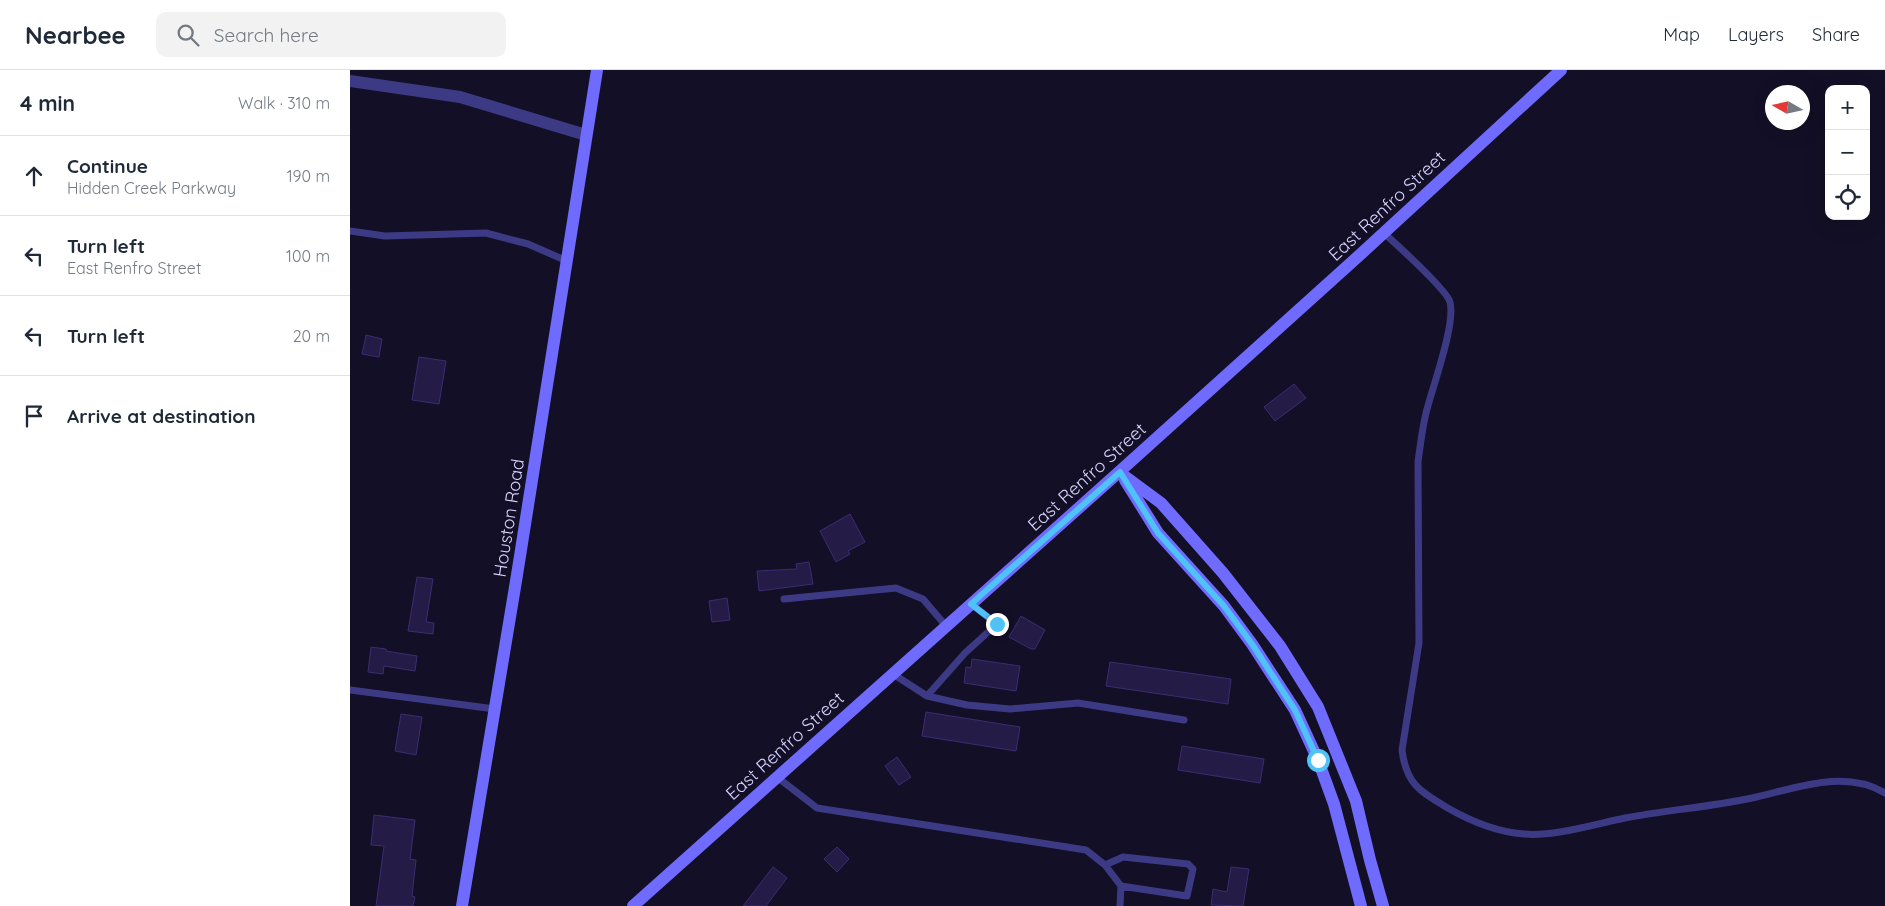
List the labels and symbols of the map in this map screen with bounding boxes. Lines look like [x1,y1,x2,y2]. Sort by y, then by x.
north arrow [1765,85,1810,130]
street label: East Renfro Street [1324,146,1450,266]
street label: East Renfro Street [1023,418,1151,536]
street label: Houston Road [488,457,529,579]
route end [986,613,1009,636]
street label: East Renfro Street [721,687,849,805]
route start [1307,749,1330,772]

